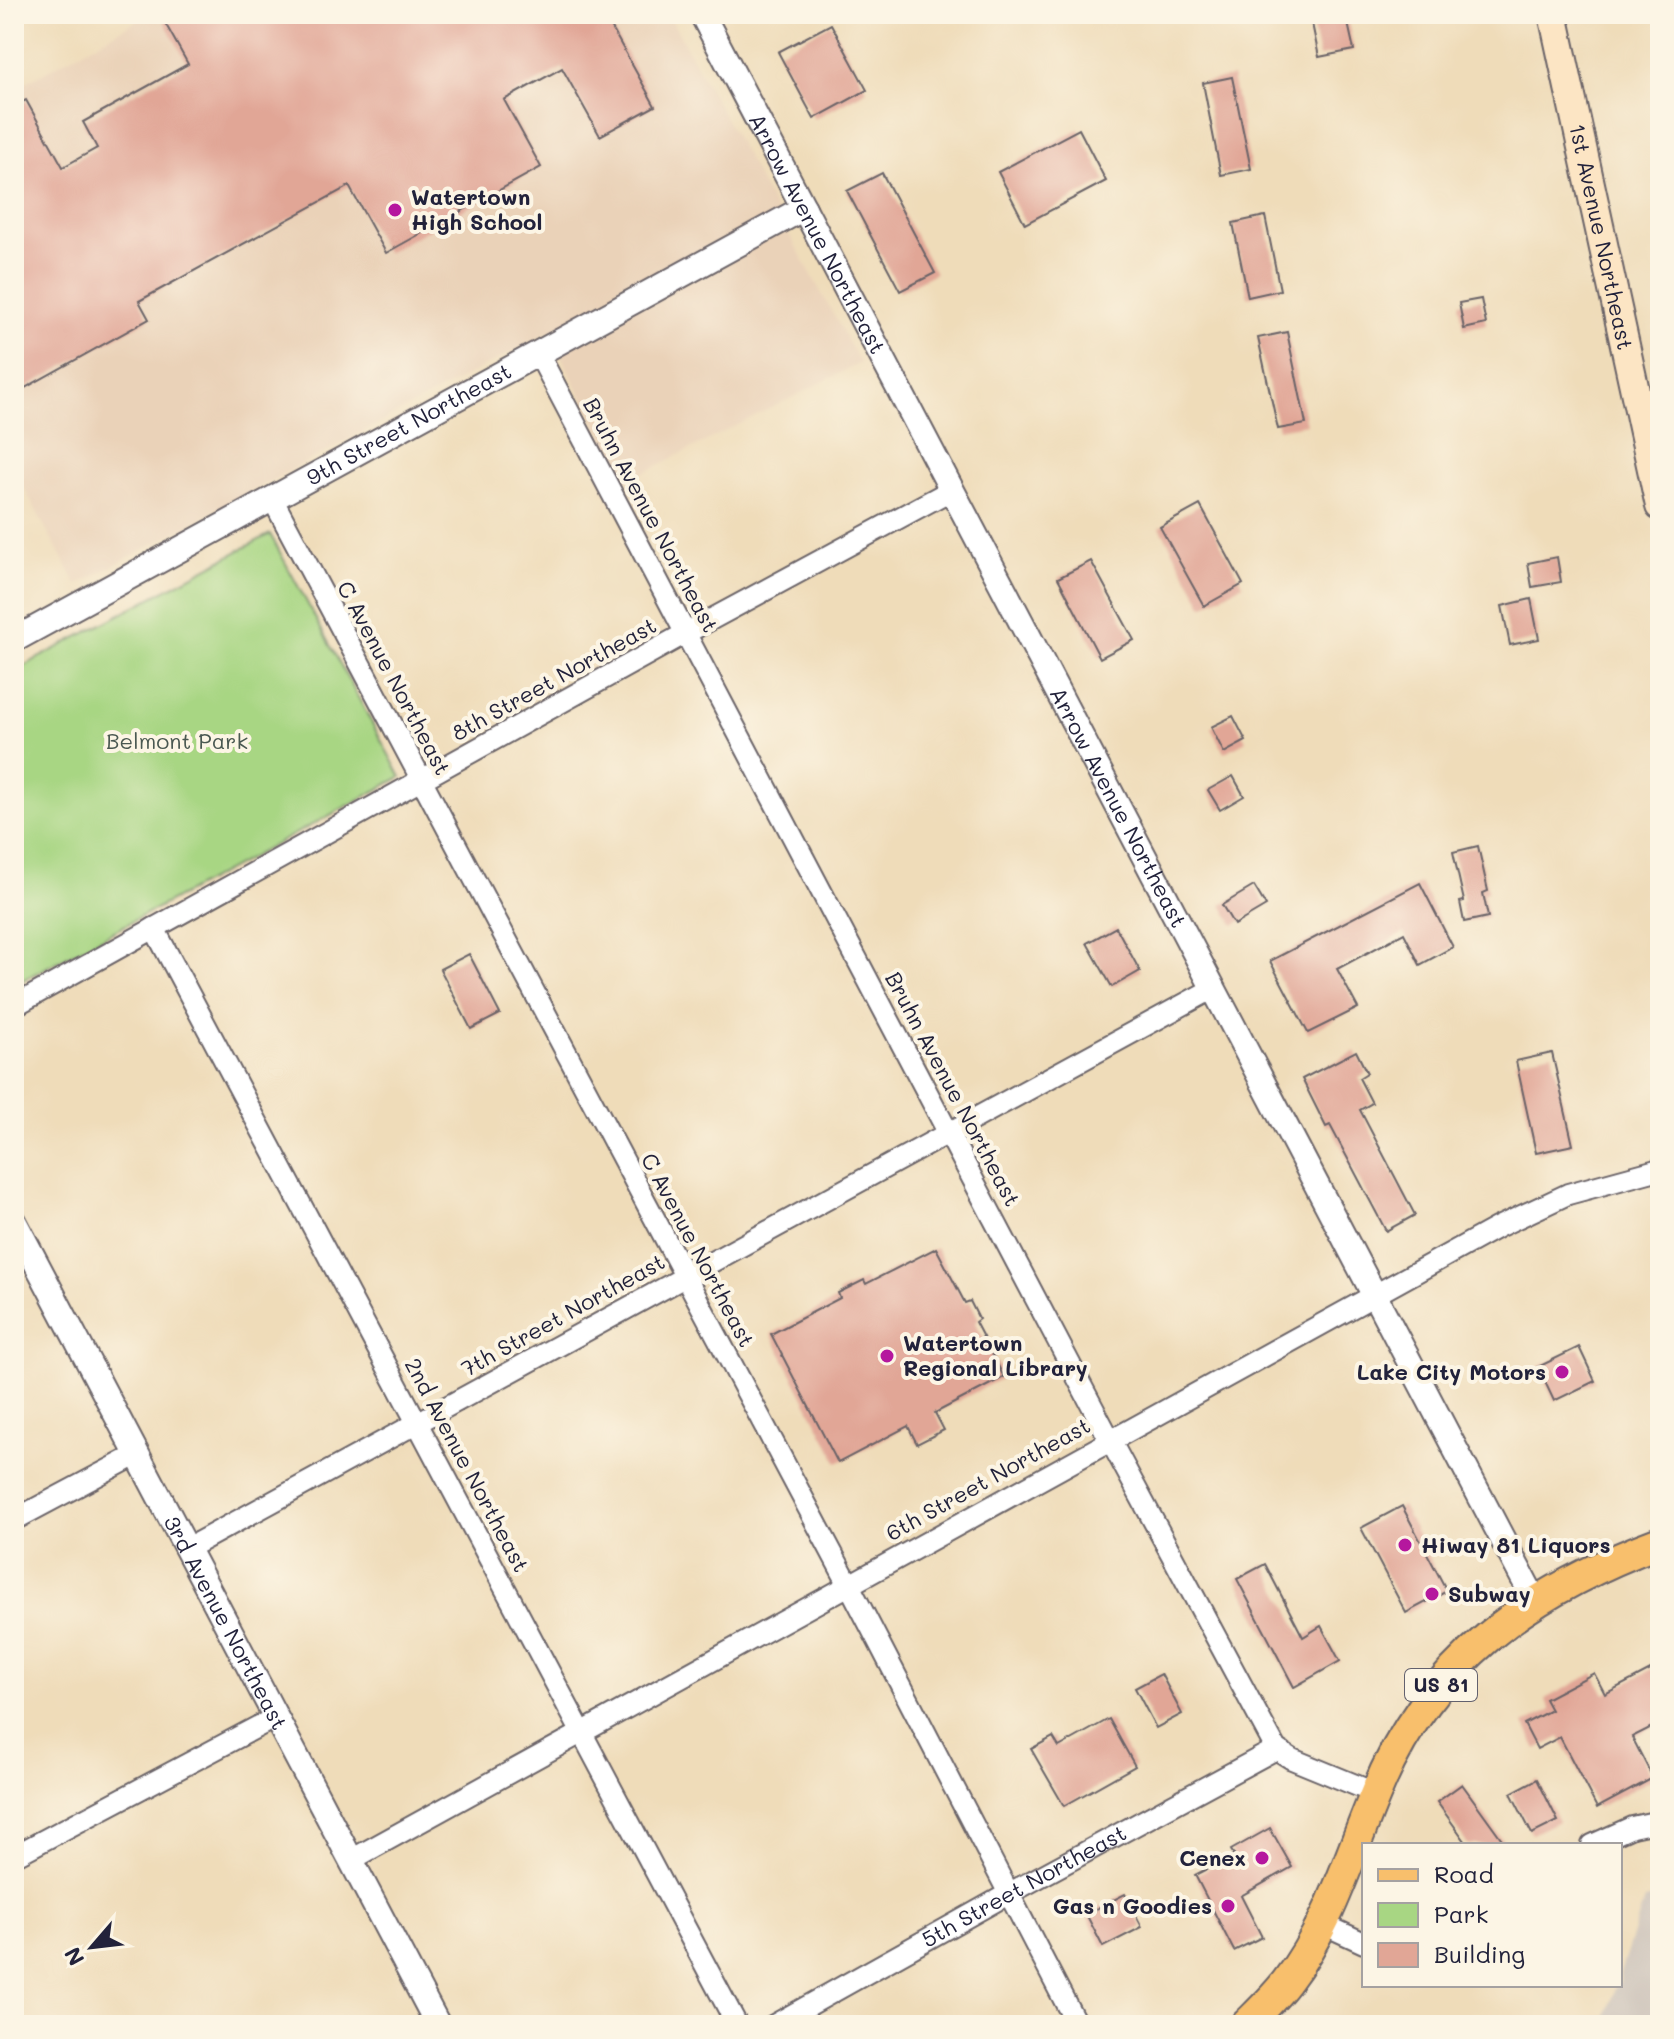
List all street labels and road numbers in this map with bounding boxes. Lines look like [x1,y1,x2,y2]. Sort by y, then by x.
street label: Arrow Avenue Northeast [743,108,893,359]
street label: 1st Avenue Northeast [1563,121,1641,352]
street label: 9th Street Northeast [301,356,516,491]
street label: Bruhn Avenue Northeast [577,392,726,637]
street label: C Avenue Northeast [331,576,458,780]
street label: 8th Street Northeast [446,610,661,747]
street label: Arrow Avenue Northeast [1044,682,1194,932]
street label: Bruhn Avenue Northeast [879,966,1028,1211]
street label: C Avenue Northeast [635,1148,762,1352]
street label: 7th Street Northeast [456,1246,670,1383]
street label: 2nd Avenue Northeast [399,1353,536,1577]
street label: 6th Street Northeast [880,1410,1095,1547]
street label: 3rd Avenue Northeast [158,1510,295,1735]
road number: US 81 [1405,1669,1477,1701]
street label: 5th Street Northeast [916,1818,1131,1954]

